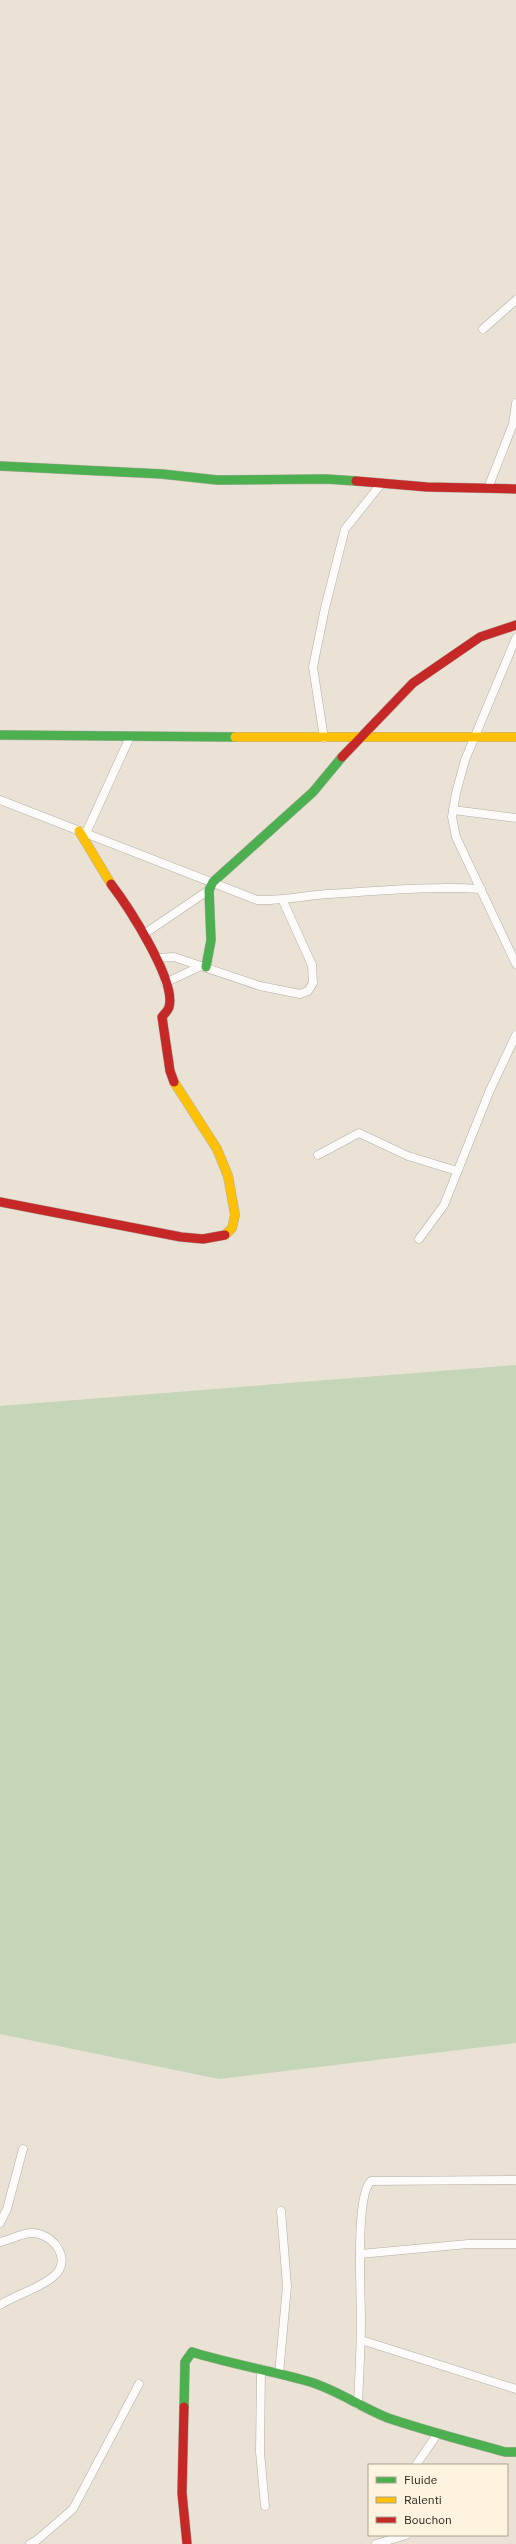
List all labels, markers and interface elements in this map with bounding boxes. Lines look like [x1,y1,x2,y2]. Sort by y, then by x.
legend [368,2464,508,2536]
text: Fluide [404,2472,438,2487]
text: Ralenti [404,2492,442,2507]
text: Bouchon [404,2512,452,2527]

